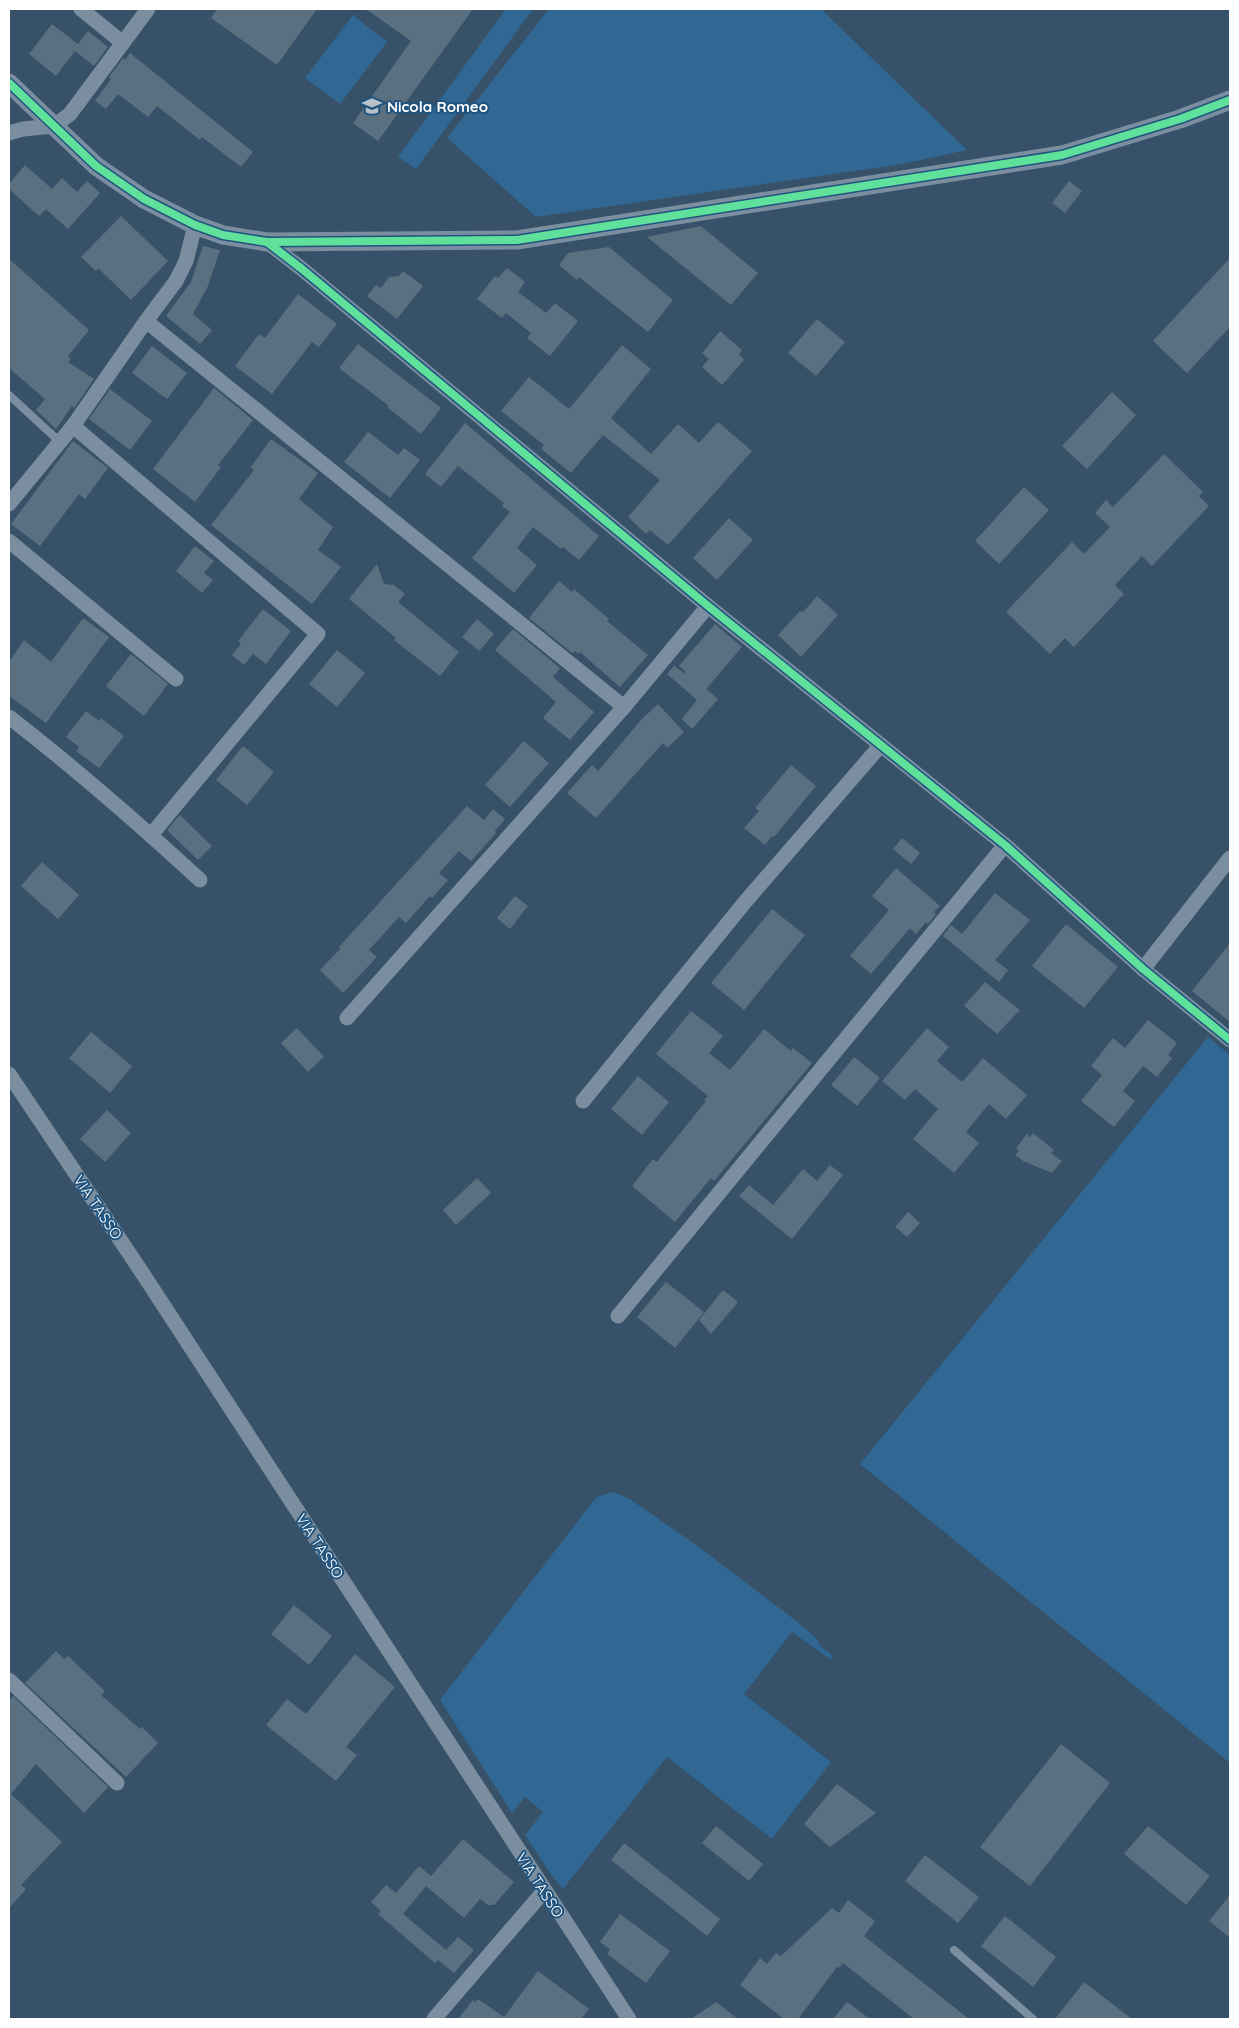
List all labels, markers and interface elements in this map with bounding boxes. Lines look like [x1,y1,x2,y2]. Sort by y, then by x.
school or university icon: Nicola Romeo [361,95,383,117]
place label: Nicola Romeo [387,97,488,116]
street label: VIA TASSO [69,1171,127,1243]
street label: VIA TASSO [292,1510,348,1582]
street label: VIA TASSO [512,1849,568,1921]

